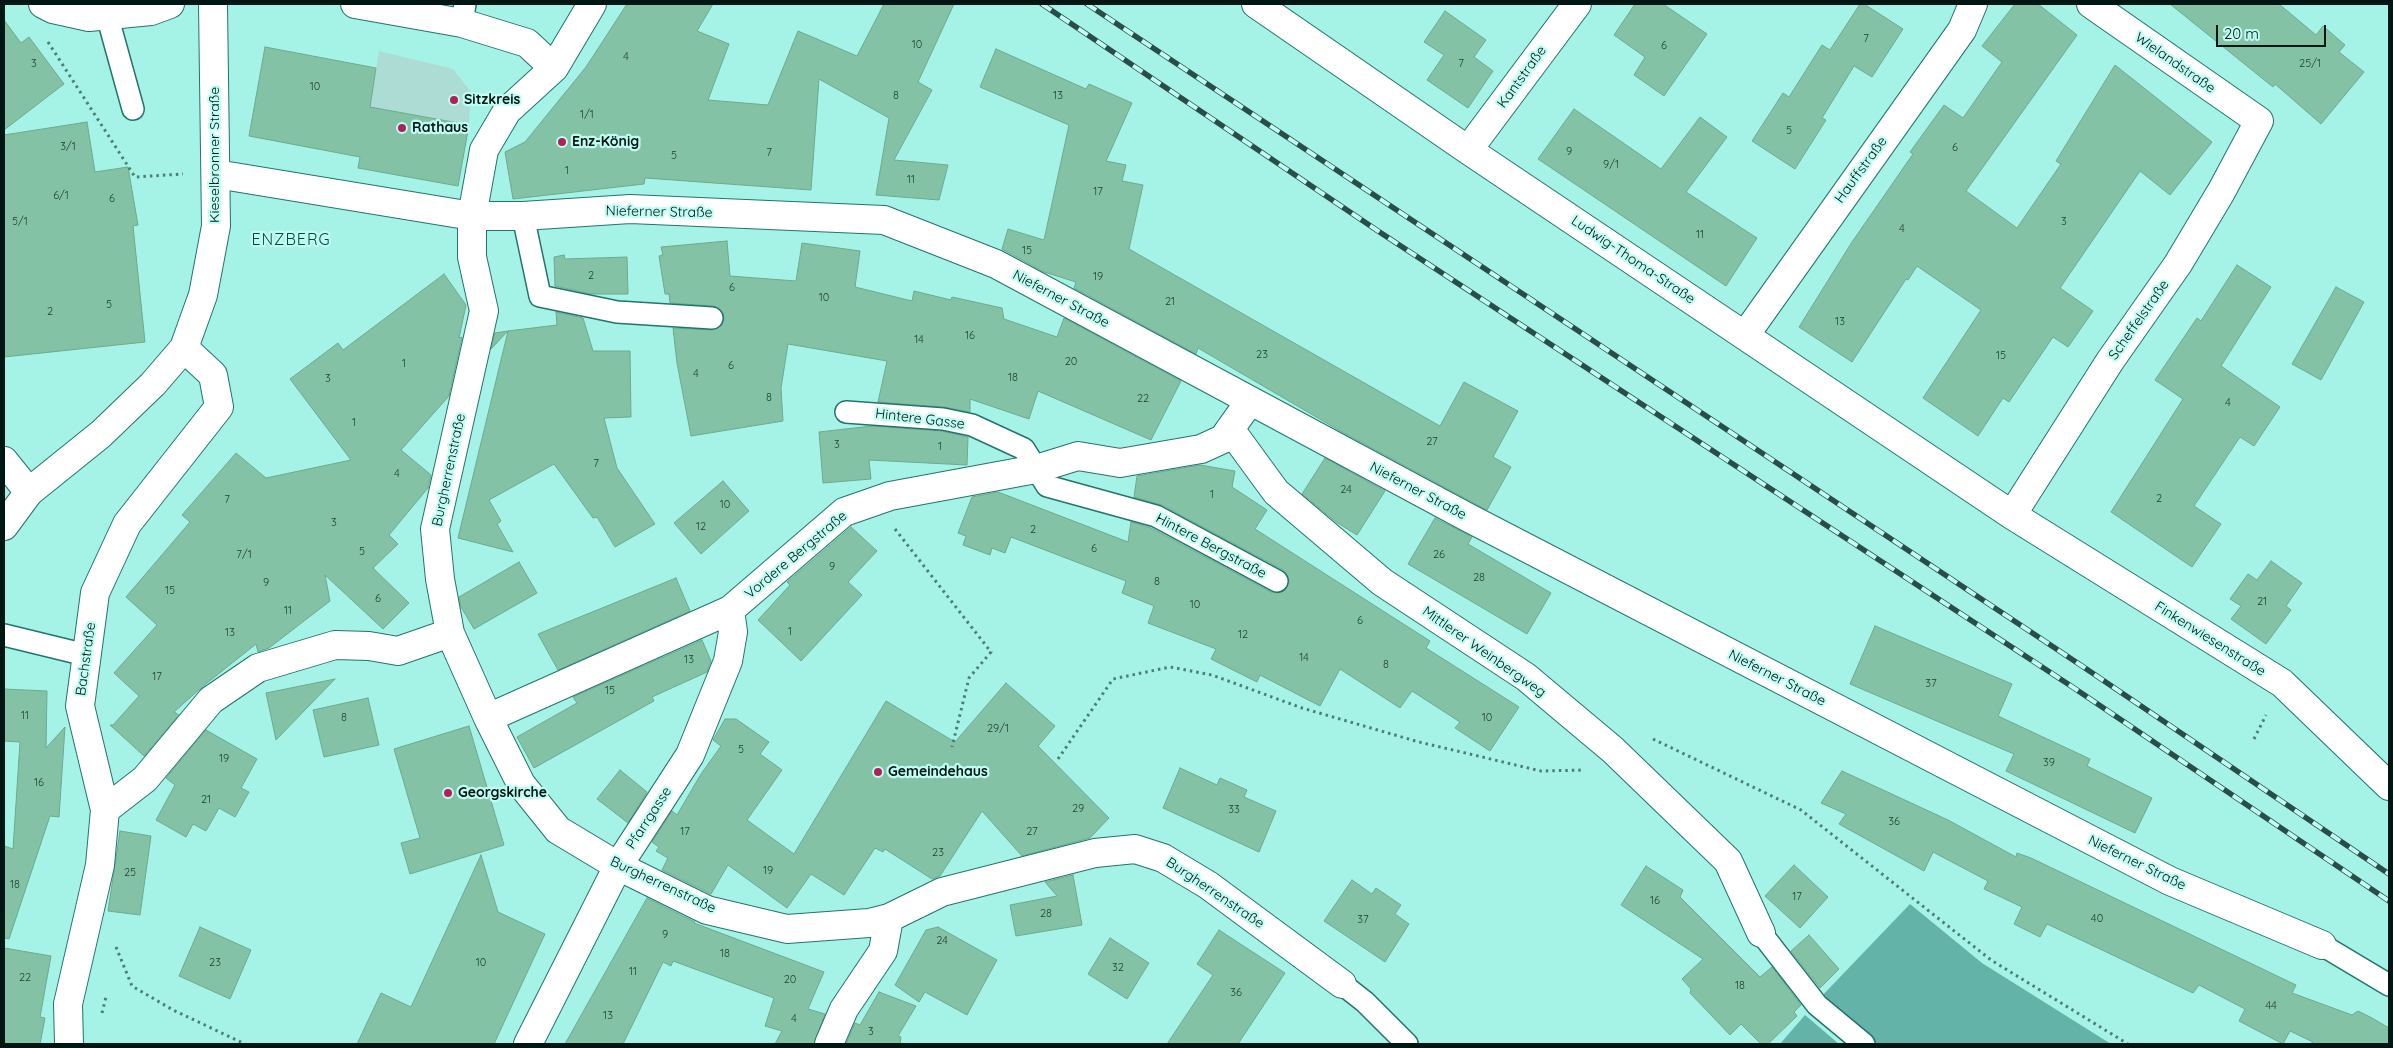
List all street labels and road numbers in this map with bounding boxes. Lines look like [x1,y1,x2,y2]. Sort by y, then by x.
street label: Wielandstraße [2132,29,2218,97]
street label: Kantstraße [1494,43,1550,111]
street label: Kieselbronner Straße [207,87,223,223]
street label: Hauffstraße [1831,134,1891,206]
street label: Nieferner Straße [605,203,713,221]
street label: Ludwig-Thoma-Straße [1568,212,1698,308]
street label: Nieferner Straße [1010,267,1112,331]
street label: Scheffelstraße [2105,277,2173,363]
street label: Hintere Gasse [874,405,966,433]
street label: Burgherrenstraße [429,412,469,528]
street label: Nieferner Straße [1367,459,1469,523]
street label: Vordere Bergstraße [742,507,850,603]
street label: Hintere Bergstraße [1153,510,1269,582]
street label: Finkenwiesenstraße [2151,598,2269,680]
street label: Mittlerer Weinbergweg [1419,603,1549,701]
street label: Bachstraße [73,621,99,697]
street label: Nieferner Straße [1726,646,1828,710]
street label: Pfarrgasse [623,784,675,852]
street label: Nieferner Straße [2085,832,2189,894]
street label: Burgherrenstraße [607,853,719,917]
street label: Burgherrenstraße [1163,854,1267,932]

